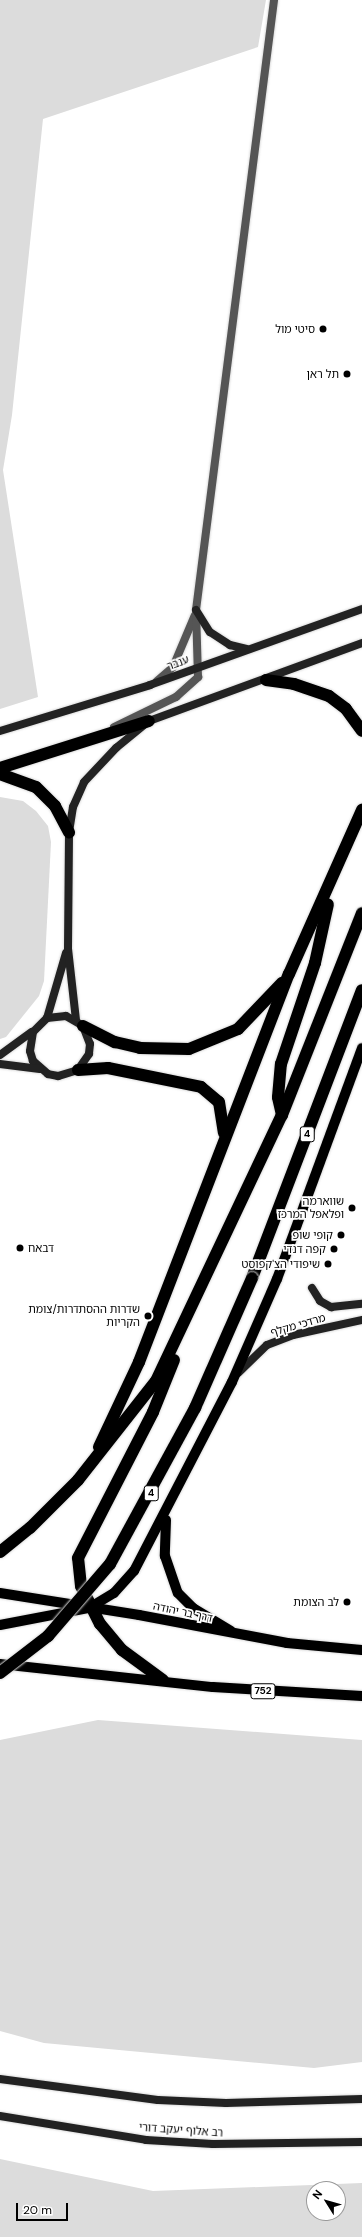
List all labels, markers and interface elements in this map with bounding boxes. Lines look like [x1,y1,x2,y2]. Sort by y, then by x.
place label: סיטי מול [275,322,315,336]
marker: סיטי מול [318,324,328,334]
place label: תל ראן [307,367,339,381]
marker: תל ראן [342,369,352,379]
street label: ענבר [165,653,191,673]
road number: 4 [299,1126,315,1142]
place label: שווארמה ופלאפל המרכז [278,1195,344,1221]
marker: שווארמה ופלאפל המרכז [347,1203,357,1213]
place label: קופי שופ [292,1228,333,1242]
marker: קופי שופ [336,1230,346,1240]
place label: דבאח [28,1241,54,1255]
place label: קפה דנדי [283,1242,326,1256]
marker: דבאח [15,1243,25,1253]
marker: קפה דנדי [329,1244,339,1254]
place label: שיפודי הצ'קפוסט [241,1257,320,1271]
marker: שיפודי הצ'קפוסט [323,1259,333,1269]
place label: שדרות ההסתדרות/צומת הקריות [28,1303,140,1329]
marker: שדרות ההסתדרות/צומת הקריות [143,1311,153,1321]
street label: מרדכי מקלף [269,1311,327,1339]
road number: 4 [143,1485,159,1501]
place label: לב הצומת [293,1595,339,1609]
marker: לב הצומת [342,1597,352,1607]
street label: דרך בר יהודה [152,1599,214,1625]
road number: 752 [250,1683,276,1699]
street label: רב אלוף יעקב דורי [139,2120,223,2140]
north arrow [306,2181,346,2221]
text: N [309,2187,325,2202]
scale bar [18,2195,70,2221]
text: 20 m [23,2202,52,2218]

